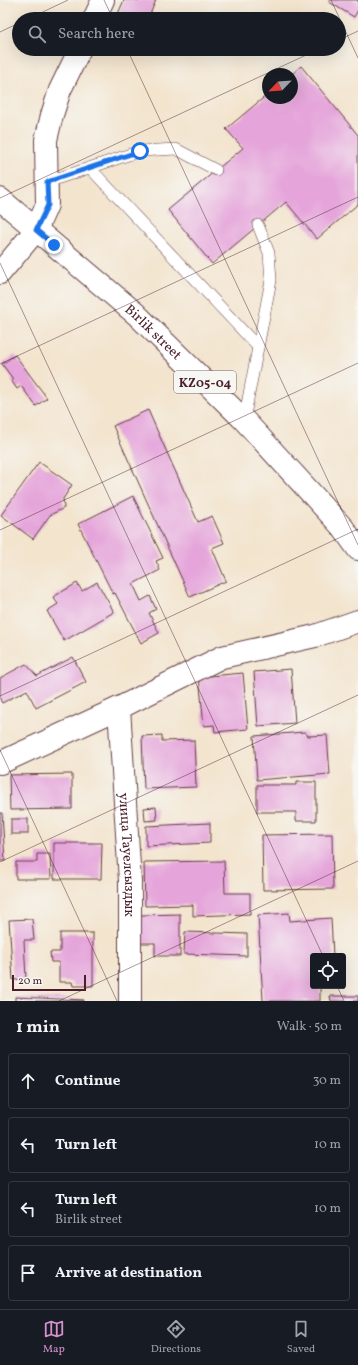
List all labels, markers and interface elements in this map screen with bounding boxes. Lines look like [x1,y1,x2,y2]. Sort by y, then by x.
search box [12,12,346,56]
icon: search [26,23,48,45]
text: Search here [58,24,135,45]
north arrow [262,68,298,104]
route start [131,142,149,160]
route end [45,236,63,254]
street label: Birlik street [120,300,185,365]
road number: KZ05-04 [174,371,236,393]
street label: улица Тауелсыздык [113,792,138,917]
map controls [310,953,346,989]
button: locate [310,953,346,989]
scale bar [12,973,86,992]
text: 20 m [18,974,42,989]
text: 1 min [16,1016,60,1039]
text: Walk · 50 m [277,1018,342,1036]
icon: ahead [17,1070,39,1092]
text: Continue [55,1071,120,1092]
text: 30 m [313,1072,341,1090]
icon: left [17,1134,39,1156]
text: Turn left [55,1135,117,1156]
text: 10 m [314,1136,341,1154]
text: Turn left [55,1190,117,1211]
icon: left [17,1198,39,1220]
text: 10 m [314,1200,341,1218]
text: Birlik street [55,1211,122,1229]
icon: arrive [17,1262,39,1284]
text: Arrive at destination [55,1263,202,1284]
tab: Map [43,1318,65,1357]
tab: Directions [151,1318,201,1357]
tab: Saved [287,1318,315,1357]

